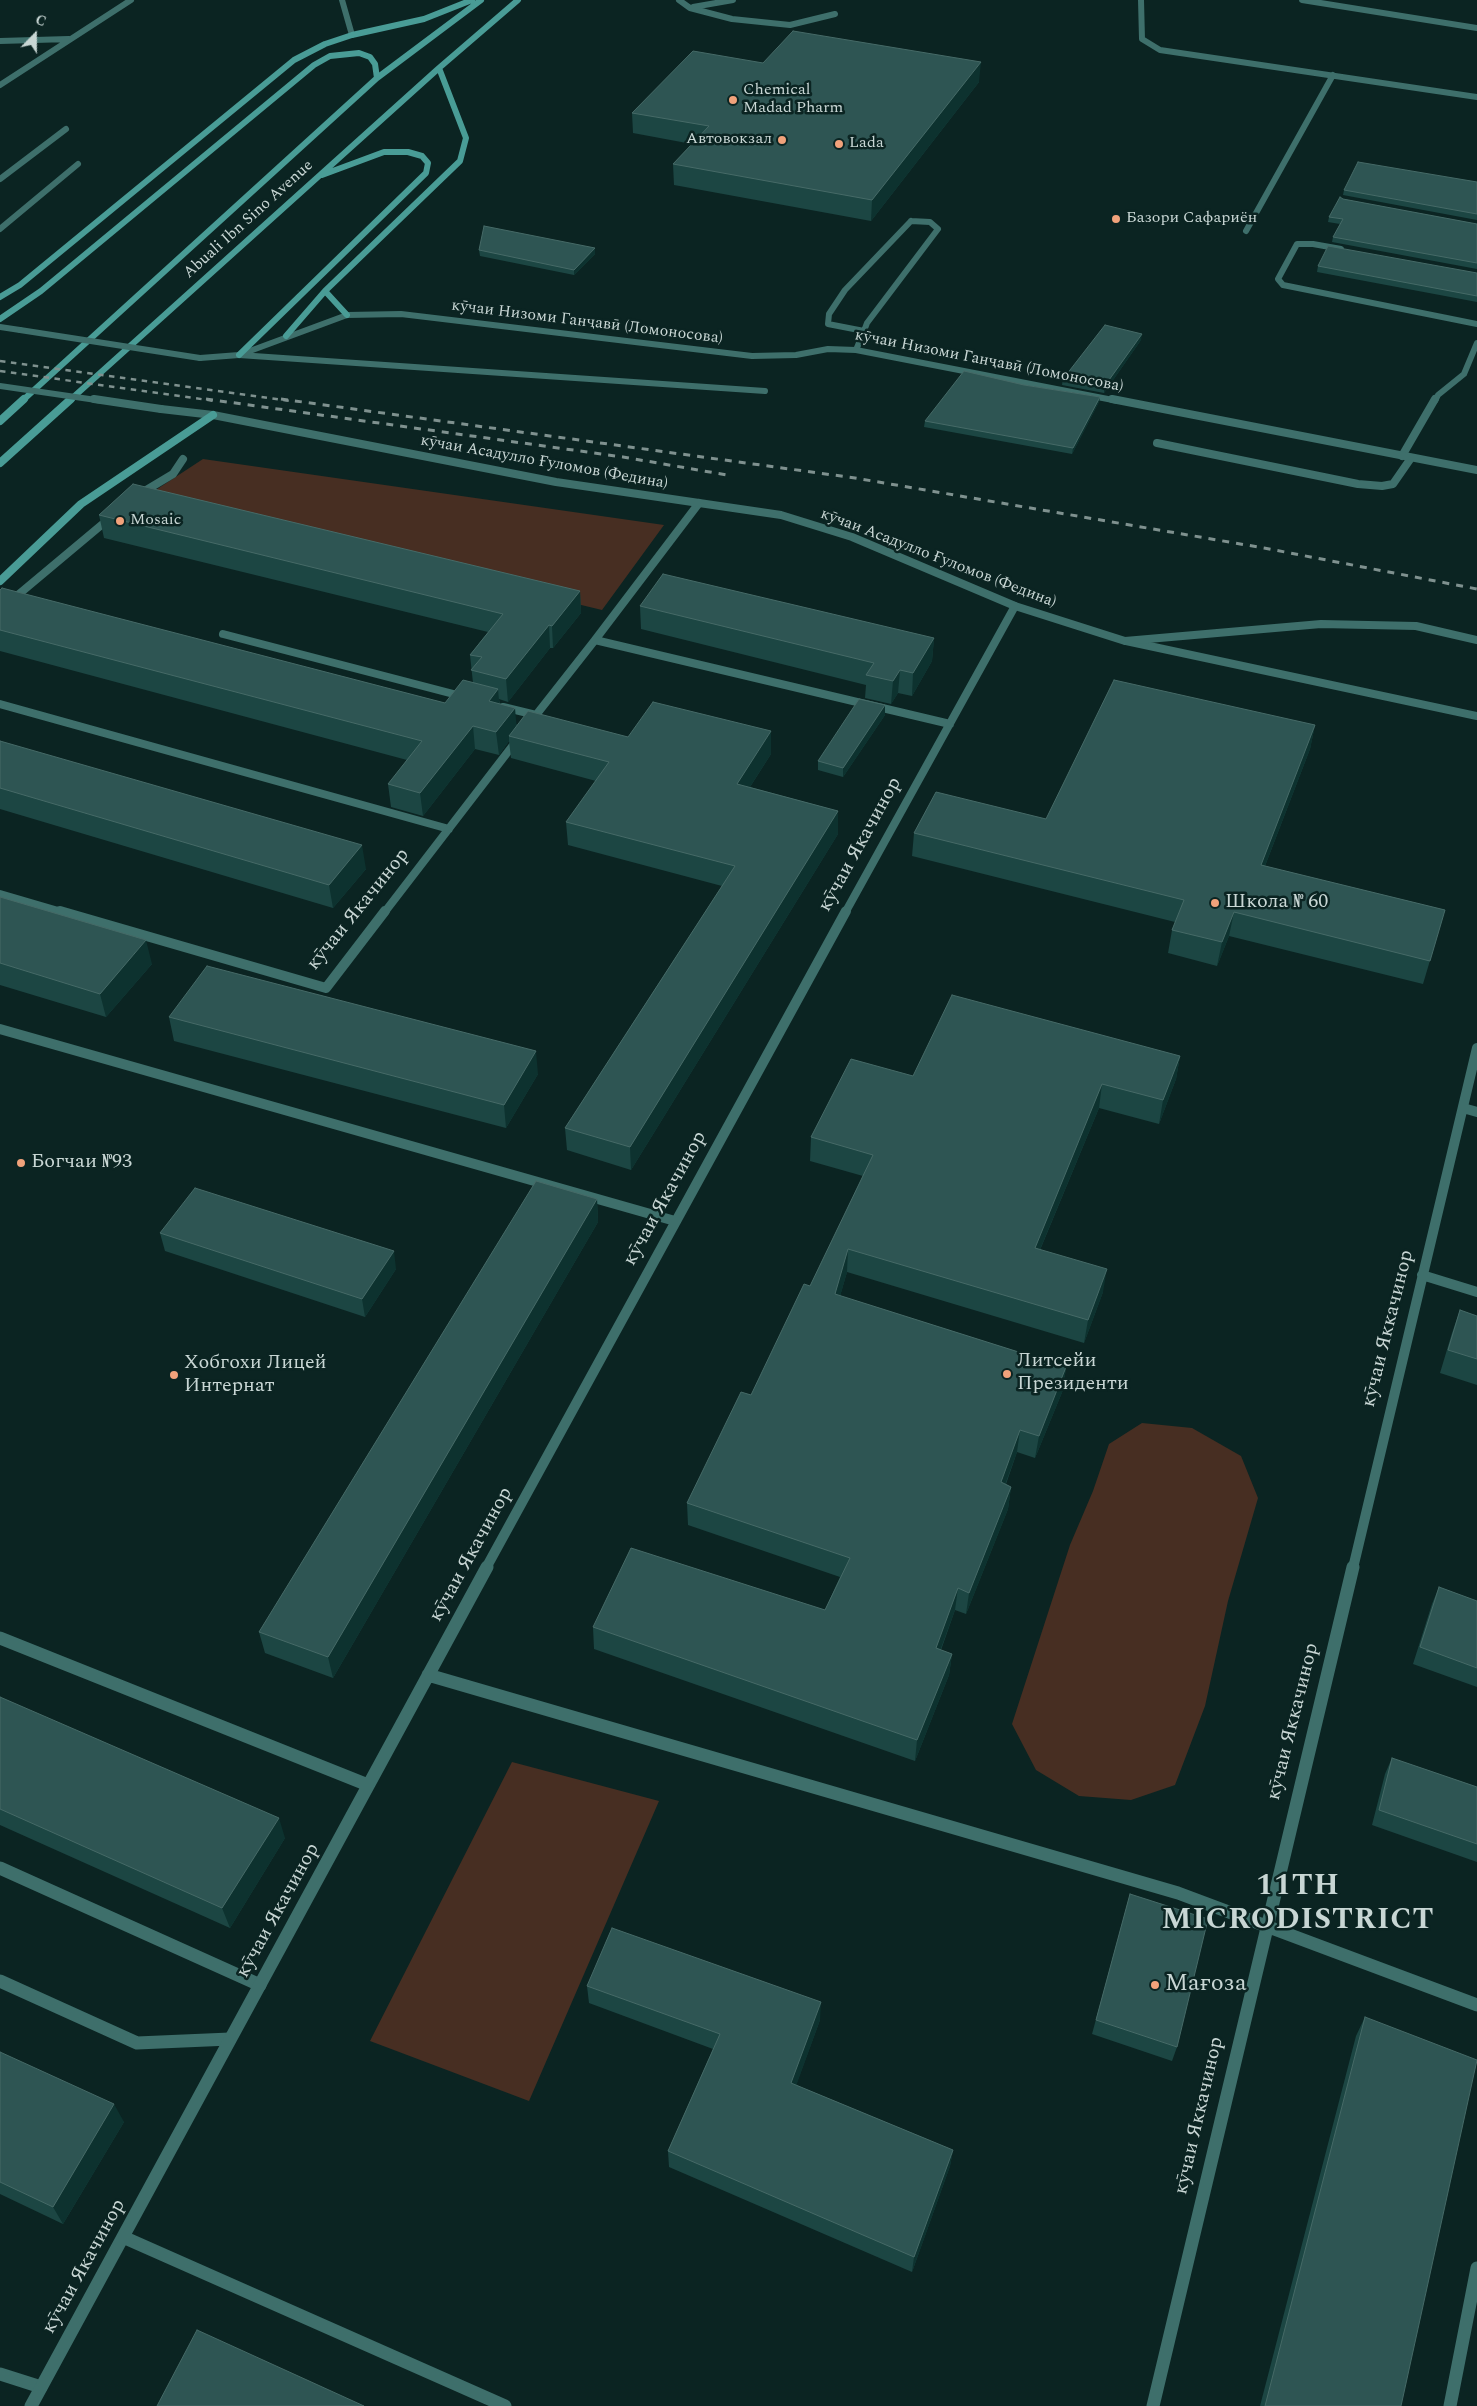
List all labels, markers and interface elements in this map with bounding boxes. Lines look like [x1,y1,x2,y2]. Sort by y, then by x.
text: С [32,9,49,32]
north arrow [10,10,60,60]
place label: Chemical Madad Pharm [743,81,843,119]
marker: Chemical Madad Pharm [727,94,739,106]
place label: Автовокзал [686,130,772,150]
marker: Автовокзал [776,134,788,146]
place label: Lada [849,134,884,154]
marker: Lada [833,138,845,150]
street label: Abuali Ibn Sino Avenue [180,157,318,283]
place label: Базори Сафариён [1126,209,1257,229]
marker: Базори Сафариён [1110,213,1122,225]
street label: кӯчаи Низоми Ганҷавӣ (Ломоносова) [450,297,724,349]
street label: кӯчаи Низоми Ганҷавӣ (Ломоносова) [853,327,1125,397]
street label: кӯчаи Асадулло Ғуломов (Федина) [419,432,669,494]
street label: кӯчаи Асадулло Ғуломов (Федина) [817,505,1059,613]
place label: Mosaic [130,511,181,531]
marker: Mosaic [114,515,126,527]
street label: кӯчаи Якачинор [814,774,908,916]
street label: кӯчаи Якачинор [303,844,415,976]
place label: Школа № 60 [1225,891,1328,915]
marker: Школа № 60 [1209,897,1221,909]
street label: кӯчаи Якачинор [619,1128,713,1270]
place label: Богчаи №93 [31,1151,132,1175]
marker: Богчаи №93 [15,1157,27,1169]
street label: кӯчаи Яккачинор [1358,1248,1420,1410]
place label: Литсейи Президенти [1017,1350,1129,1397]
place label: Хобгохи Лицей Интернат [184,1352,327,1399]
marker: Литсейи Президенти [1001,1368,1013,1380]
marker: Хобгохи Лицей Интернат [168,1369,180,1381]
street label: кӯчаи Якачинор [425,1484,519,1626]
street label: кӯчаи Яккачинор [1263,1641,1325,1803]
street label: кӯчаи Якачинор [232,1840,326,1982]
district label: 11TH MICRODISTRICT [1160,1870,1436,1940]
place label: Мағоза [1165,1971,1247,1999]
marker: Мағоза [1149,1979,1161,1991]
street label: кӯчаи Яккачинор [1170,2035,1230,2197]
street label: кӯчаи Якачинор [38,2196,132,2338]

